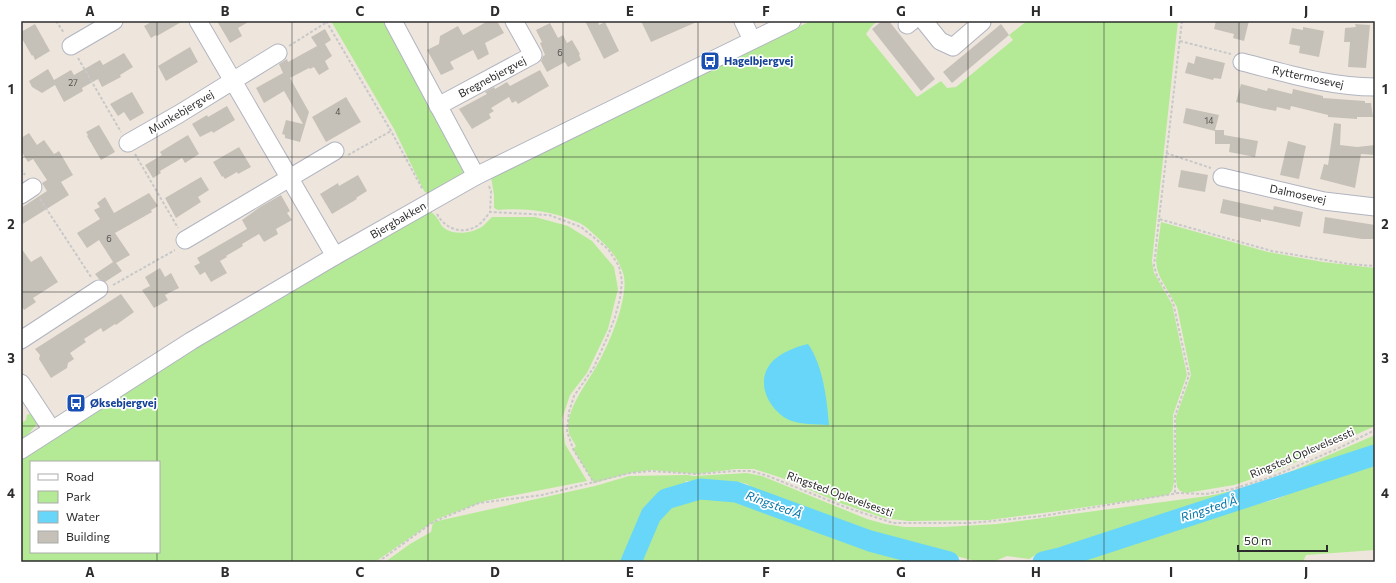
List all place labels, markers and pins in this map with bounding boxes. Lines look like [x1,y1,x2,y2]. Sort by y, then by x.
bus stop icon: Hagelbjergvej [699,50,721,72]
place label: Hagelbjergvej [724,54,793,67]
bus stop icon: Øksebjergvej [65,392,87,414]
place label: Øksebjergvej [90,396,157,409]

